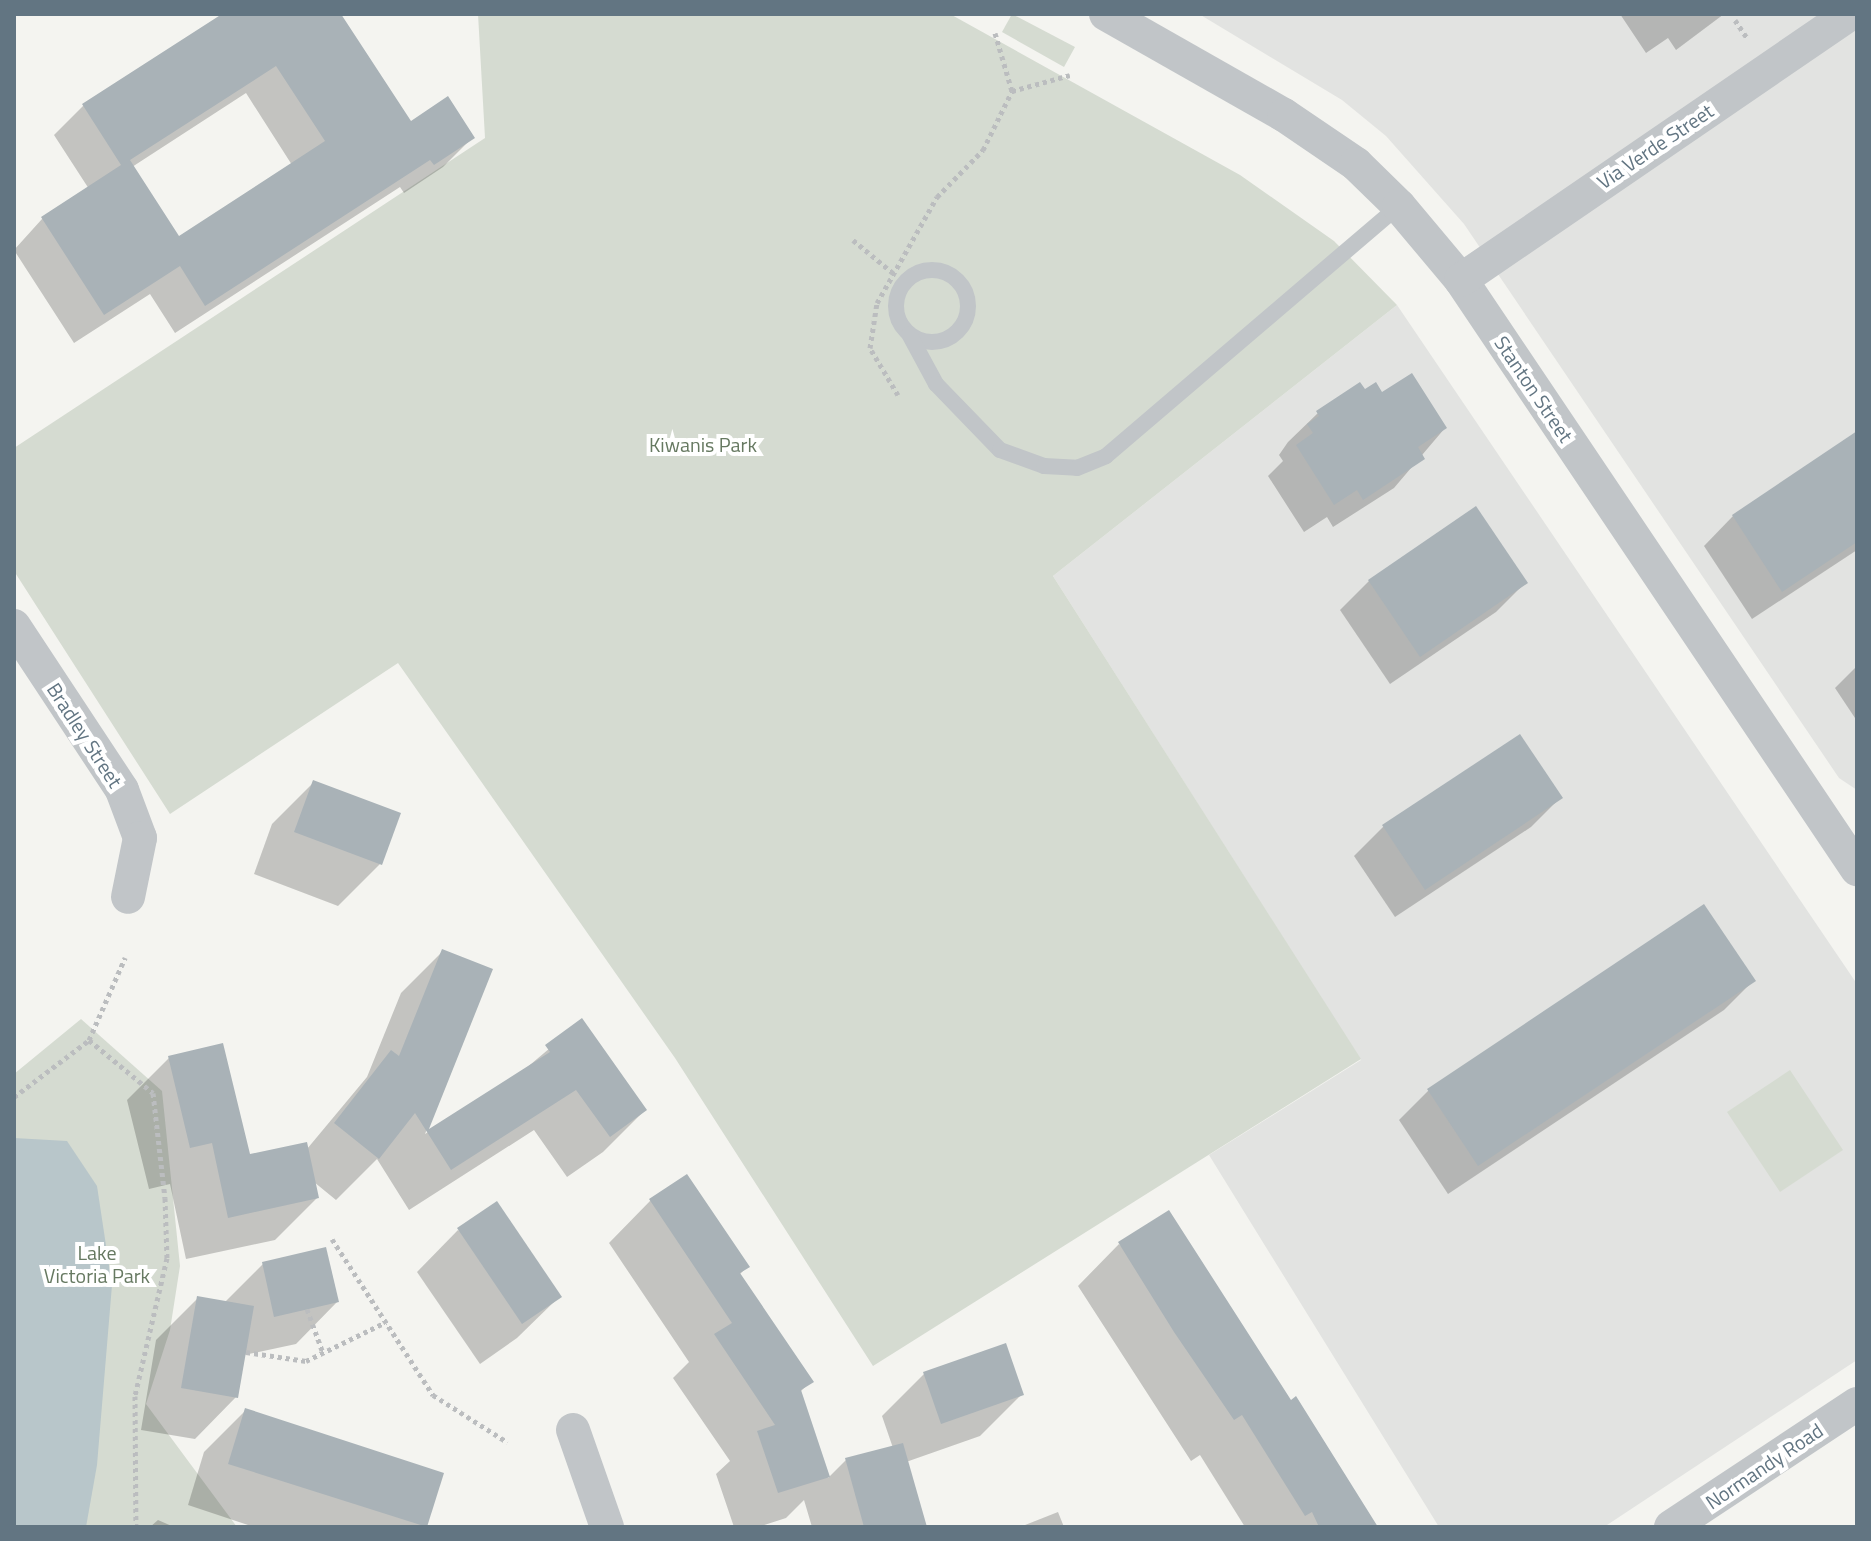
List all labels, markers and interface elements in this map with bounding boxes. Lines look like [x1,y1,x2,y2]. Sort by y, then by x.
street label: Via Verde Street [1592,98,1718,194]
street label: Stanton Street [1490,331,1578,447]
park label: Kiwanis Park [649,432,757,456]
street label: Bradley Street [42,678,128,792]
park label: Lake Victoria Park [44,1241,150,1288]
street label: Normandy Road [1701,1418,1827,1514]

